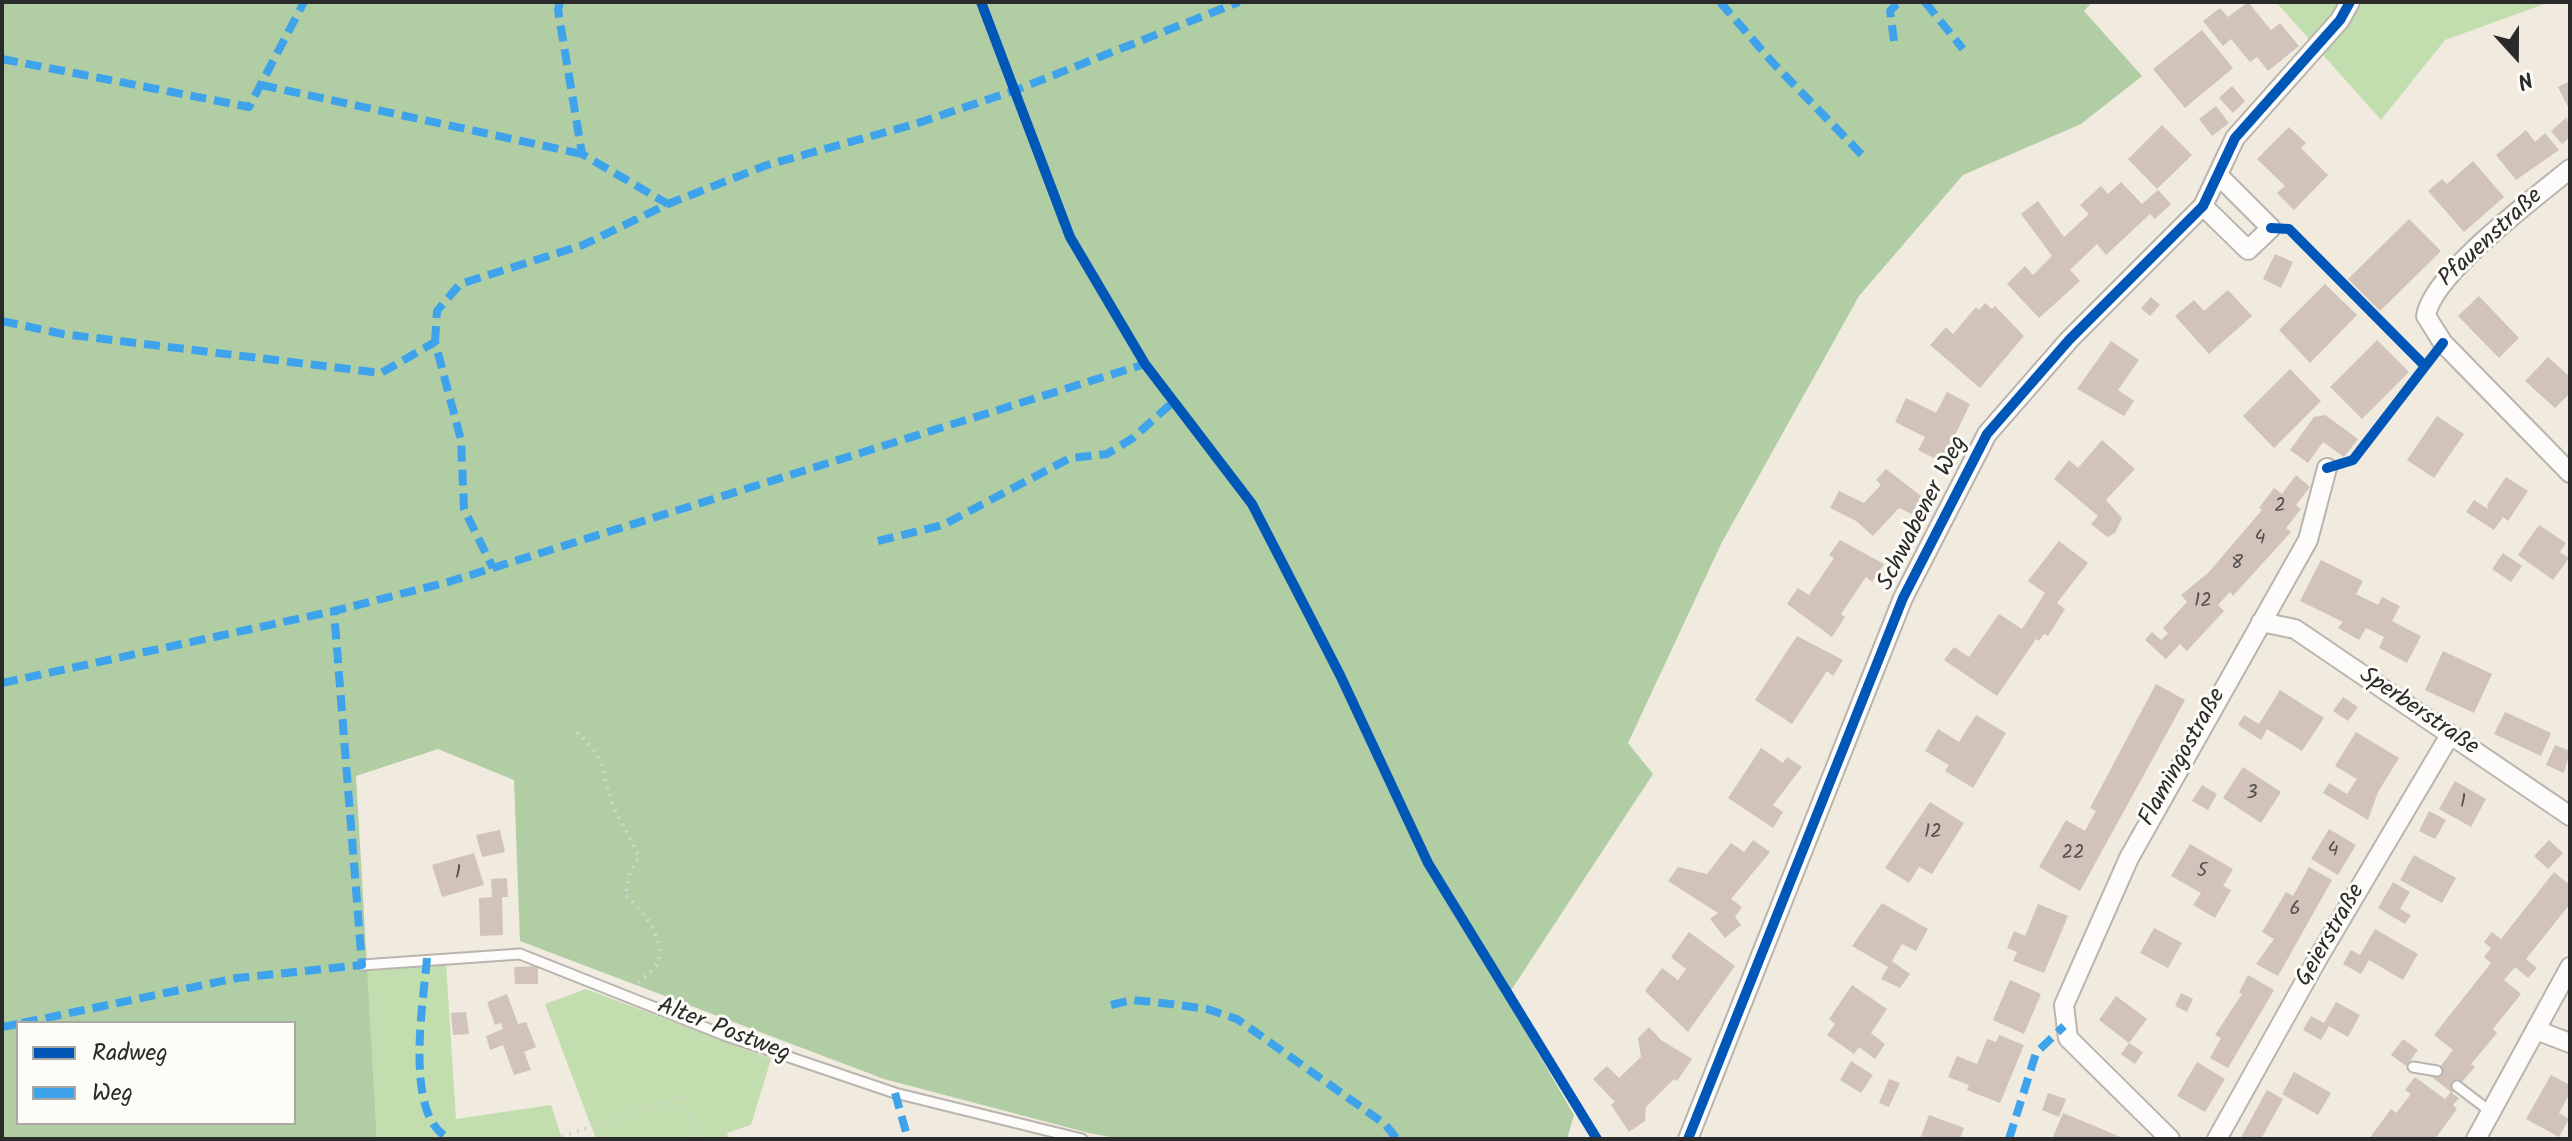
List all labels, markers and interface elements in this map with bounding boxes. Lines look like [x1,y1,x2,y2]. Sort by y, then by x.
north arrow [2476,16,2556,96]
text: N [2512,60,2538,98]
street label: Pfauenstraße [2434,183,2550,295]
street label: Schwabener Weg [1873,432,1975,596]
house number: 2 [2274,496,2286,520]
house number: 4 [2254,528,2266,552]
house number: 8 [2231,553,2243,577]
house number: 12 [2194,591,2212,615]
street label: Sperberstraße [2353,663,2483,763]
street label: Flamingostraße [2134,684,2234,832]
house number: 3 [2246,783,2258,807]
house number: 1 [2460,792,2466,816]
house number: 12 [1924,822,1942,846]
house number: 4 [2327,840,2339,864]
house number: 22 [2061,843,2085,867]
house number: 5 [2197,861,2207,885]
house number: 1 [455,863,461,887]
street label: Geierstraße [2291,880,2373,992]
house number: 6 [2289,899,2301,923]
street label: Alter Postweg [653,993,793,1071]
legend [16,1021,296,1125]
text: Radweg [92,1034,168,1073]
text: Weg [92,1074,133,1113]

